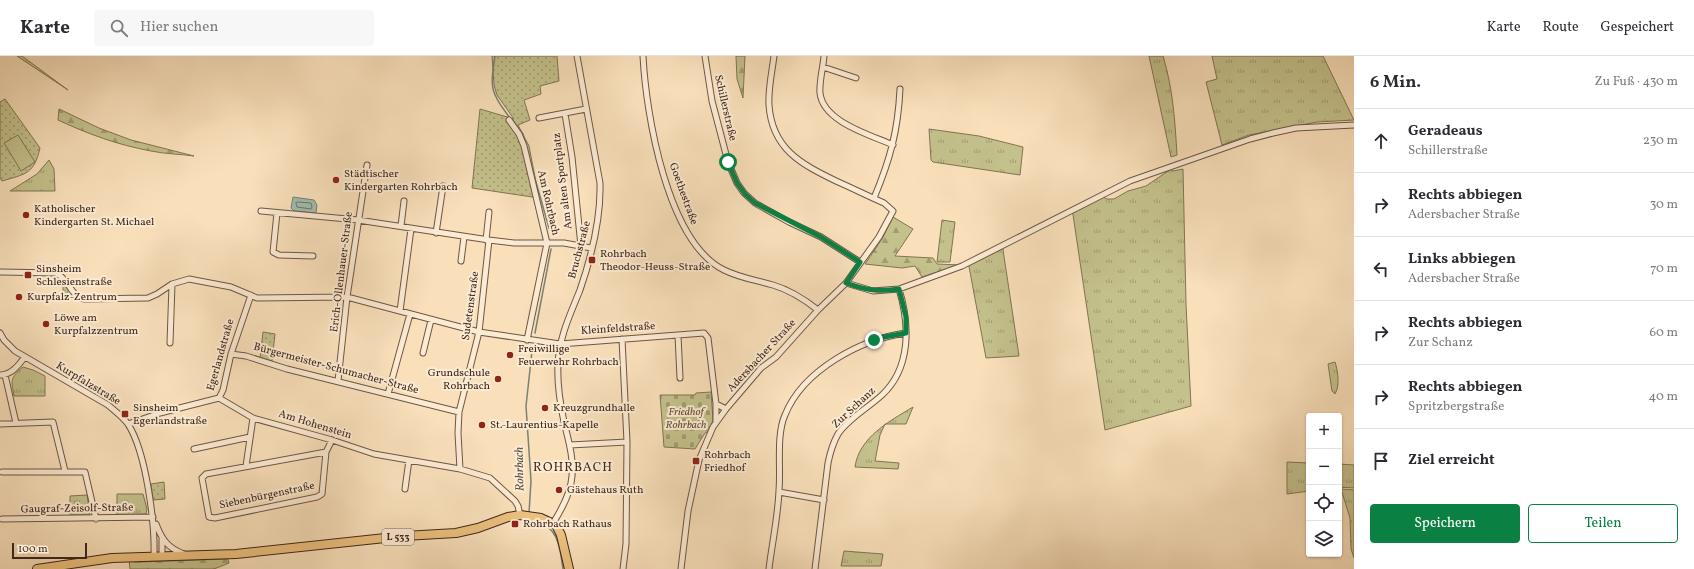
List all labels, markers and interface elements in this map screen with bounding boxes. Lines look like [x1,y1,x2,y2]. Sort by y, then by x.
search box [94,10,374,46]
text: Karte [20,15,70,41]
icon: search [108,17,130,39]
text: Hier suchen [140,17,218,38]
text: Karte [1487,18,1521,37]
text: Route [1543,18,1579,37]
text: Gespeichert [1601,18,1674,37]
text: 6 Min. [1370,71,1421,94]
street label: Schillerstraße [710,73,740,143]
text: Zu Fuß · 430 m [1595,73,1678,91]
text: Geradeaus [1408,121,1483,142]
icon: ahead [1370,130,1392,152]
street label: Am alten Sportplatz [550,131,576,230]
text: 230 m [1643,132,1678,150]
text: Schillerstraße [1408,142,1488,160]
route start [719,153,737,171]
street label: Goethestraße [665,161,701,227]
place label: Städtischer Kindergarten Rohrbach [344,167,458,195]
street label: Am Rohrbach [533,169,563,238]
marker: Städtischer Kindergarten Rohrbach [331,175,341,185]
text: Rechts abbiegen [1408,185,1523,206]
icon: right [1370,194,1392,216]
text: 30 m [1650,196,1678,214]
place label: Katholischer Kindergarten St. Michael [34,202,154,230]
text: Adersbacher Straße [1408,206,1520,224]
marker: Katholischer Kindergarten St. Michael [21,210,31,220]
street label: Erich-Ollenhauer-Straße [327,211,357,333]
street label: Bruchstraße [565,219,595,281]
place label: Rohrbach Theodor-Heuss-Straße [600,247,710,275]
text: Links abbiegen [1408,249,1516,270]
marker: Rohrbach Theodor-Heuss-Straße [587,255,597,265]
icon: left [1370,258,1392,280]
text: 70 m [1650,260,1678,278]
place label: Sinsheim Schlesienstraße [36,262,112,290]
marker: Sinsheim Schlesienstraße [23,270,33,280]
street label: Sudetenstraße [459,270,483,342]
text: Adersbacher Straße [1408,270,1520,288]
place label: Kurpfalz-Zentrum [27,290,117,305]
marker: Kurpfalz-Zentrum [14,292,24,302]
place label: Löwe am Kurpfalzzentrum [54,311,139,339]
text: Rechts abbiegen [1408,313,1523,334]
street label: Adersbacher Straße [724,316,800,396]
street label: Egerlandstraße [204,317,238,393]
marker: Löwe am Kurpfalzzentrum [41,319,51,329]
street label: Kleinfeldstraße [580,319,656,339]
icon: right [1370,322,1392,344]
text: 60 m [1650,324,1678,342]
route end [865,331,883,349]
text: Zur Schanz [1408,334,1473,352]
street label: Bürgermeister-Schumacher-Straße [252,340,420,398]
place label: Freiwillige Feuerwehr Rohrbach [518,342,619,370]
marker: Freiwillige Feuerwehr Rohrbach [505,350,515,360]
street label: Kurpfalzstraße [53,359,123,409]
place label: Grundschule Rohrbach [428,366,490,394]
marker: Grundschule Rohrbach [493,374,503,384]
text: Rechts abbiegen [1408,377,1523,398]
street label: Zur Schanz [829,384,880,432]
icon: right [1370,386,1392,408]
text: 40 m [1649,388,1678,406]
text: Spritzbergstraße [1408,398,1504,416]
place label: Sinsheim Egerlandstraße [133,401,207,429]
place label: Kreuzgrundhalle [553,401,635,416]
marker: Kreuzgrundhalle [540,403,550,413]
park label: Friedhof Rohrbach [666,405,707,433]
street label: Am Hohenstein [277,407,354,443]
marker: Sinsheim Egerlandstraße [120,409,130,419]
map controls [1306,413,1342,557]
button: + [1306,413,1342,449]
place label: St.-Laurentius-Kapelle [490,418,599,433]
marker: St.-Laurentius-Kapelle [477,420,487,430]
water label: Rohrbach [512,447,528,491]
place label: Rohrbach Friedhof [704,448,751,476]
button: − [1306,449,1342,485]
icon: arrive [1370,450,1392,472]
text: Ziel erreicht [1408,450,1495,471]
marker: Rohrbach Friedhof [691,456,701,466]
district label: ROHRBACH [533,459,613,477]
street label: Siebenbürgenstraße [218,479,316,513]
place label: Gästehaus Ruth [567,483,644,498]
marker: Gästehaus Ruth [554,485,564,495]
button: locate [1306,485,1342,521]
street label: Gaugraf-Zeisolf-Straße [21,501,133,517]
button: Speichern [1370,504,1520,543]
button: Teilen [1528,504,1678,543]
place label: Rohrbach Rathaus [523,517,612,532]
marker: Rohrbach Rathaus [510,519,520,529]
button: layers [1306,521,1342,557]
road number: L 533 [382,529,414,545]
scale bar [12,541,87,560]
text: 100 m [18,542,48,557]

